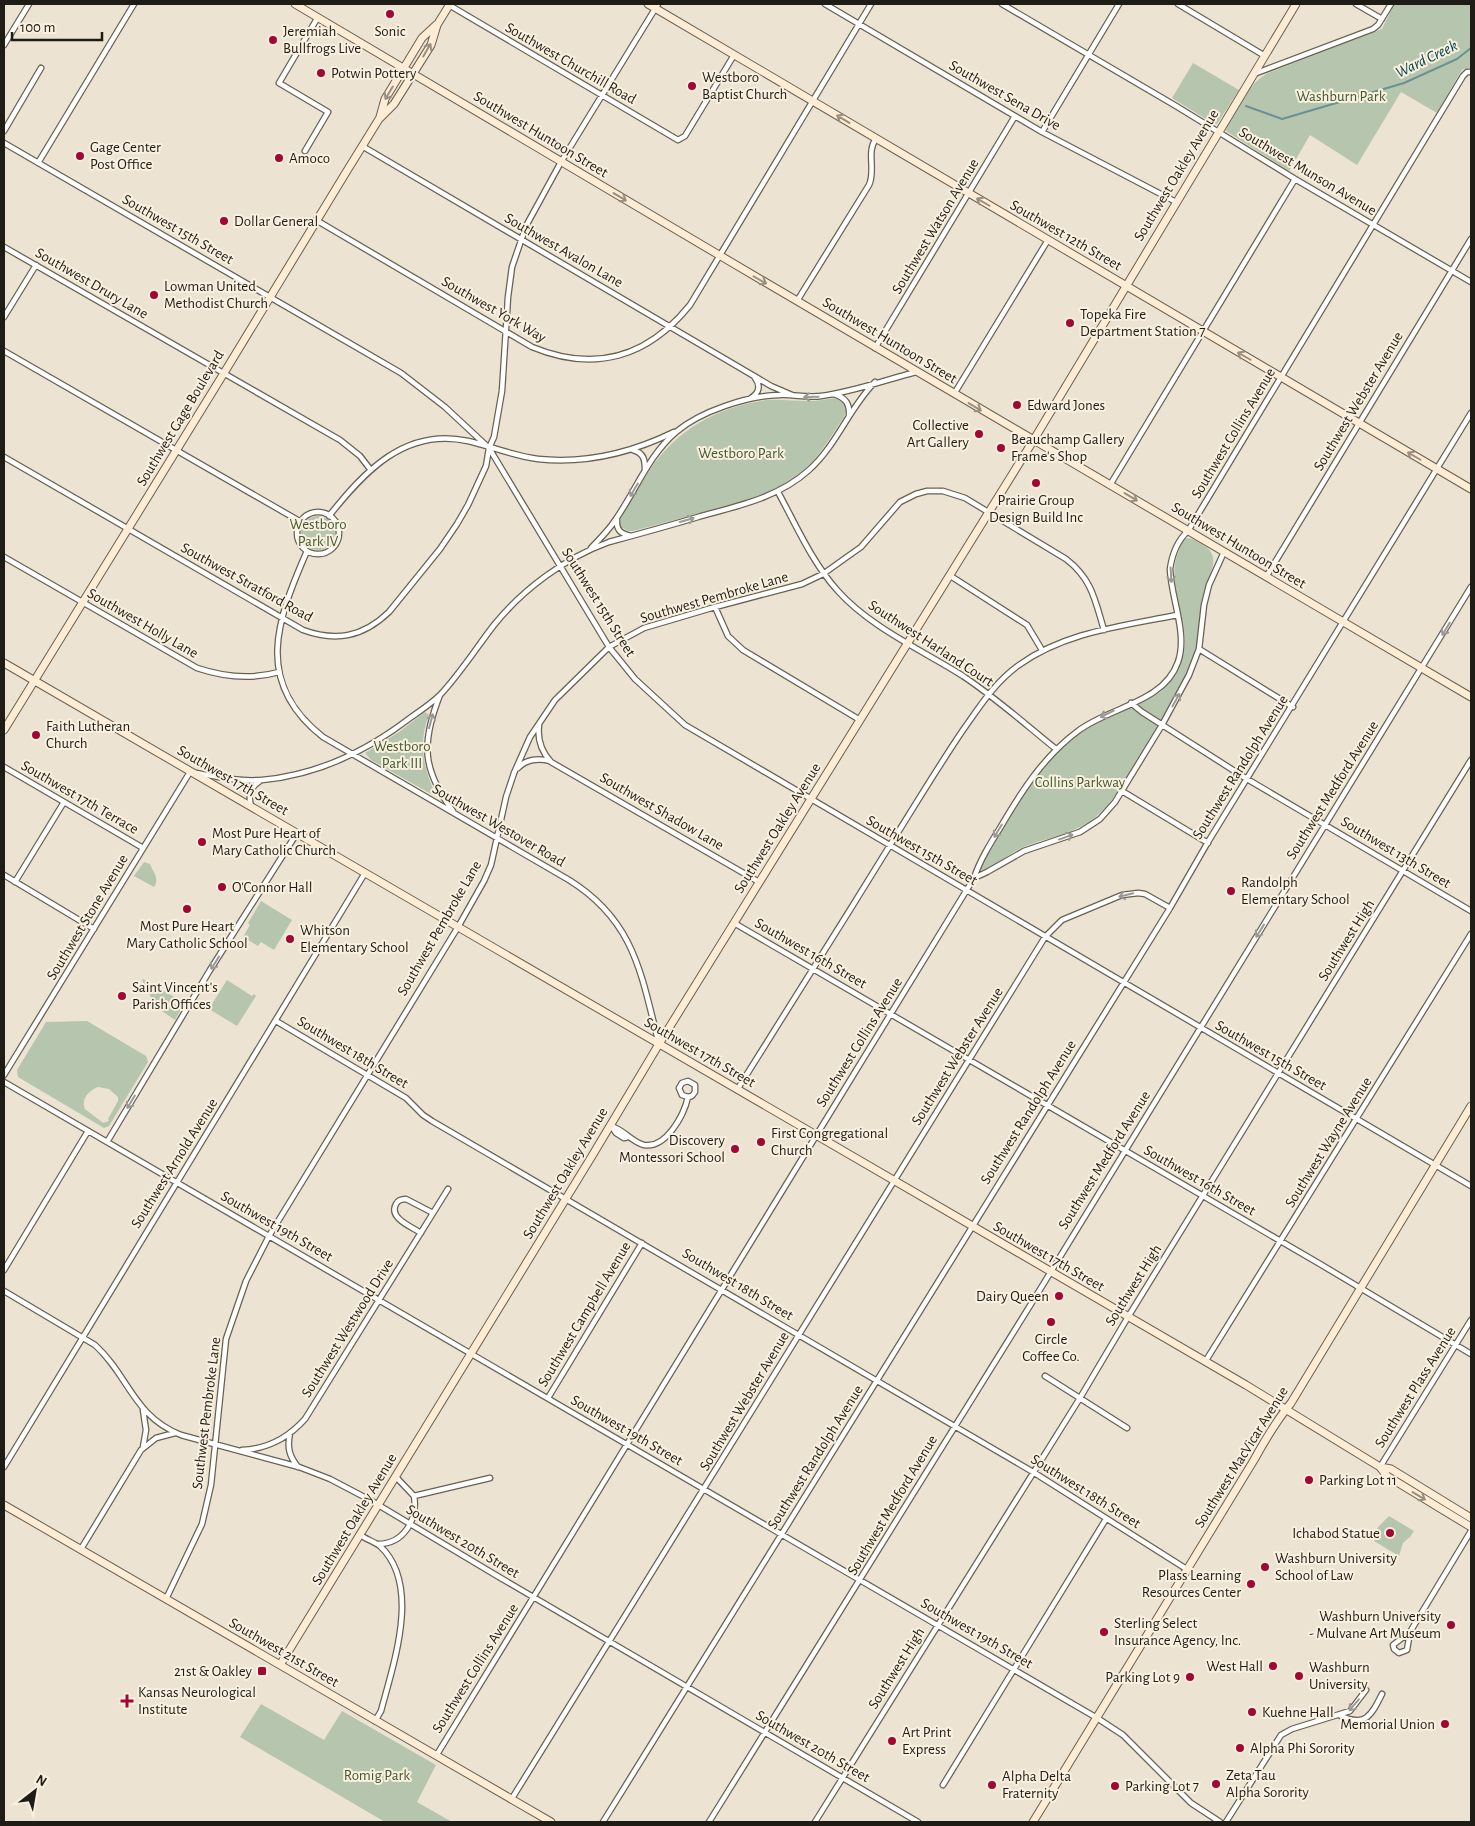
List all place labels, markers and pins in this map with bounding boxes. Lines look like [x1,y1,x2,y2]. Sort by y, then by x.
marker: Sonic [384,8,396,20]
place label: Jeremiah Bullfrogs Live [283,24,361,56]
place label: Sonic [374,24,406,39]
marker: Jeremiah Bullfrogs Live [267,34,279,46]
place label: Potwin Pottery [331,66,417,81]
marker: Potwin Pottery [315,67,327,79]
place label: Westboro Baptist Church [702,70,787,102]
marker: Westboro Baptist Church [686,80,698,92]
place label: Gage Center Post Office [90,140,161,172]
marker: Gage Center Post Office [74,150,86,162]
place label: Amoco [289,151,330,166]
marker: Amoco [273,152,285,164]
place label: Dollar General [234,214,318,229]
marker: Dollar General [218,215,230,227]
place label: Lowman United Methodist Church [164,279,268,311]
marker: Lowman United Methodist Church [148,289,160,301]
place label: Topeka Fire Department Station 7 [1080,307,1205,339]
marker: Topeka Fire Department Station 7 [1064,317,1076,329]
place label: Edward Jones [1027,398,1105,413]
marker: Edward Jones [1011,399,1023,411]
place label: Collective Art Gallery [907,418,970,450]
marker: Collective Art Gallery [973,428,985,440]
place label: Beauchamp Gallery Frame's Shop [1011,432,1125,464]
marker: Beauchamp Gallery Frame's Shop [995,442,1007,454]
marker: Prairie Group Design Build Inc [1030,477,1042,489]
place label: Prairie Group Design Build Inc [989,493,1083,525]
place label: Faith Lutheran Church [46,719,130,751]
marker: Faith Lutheran Church [30,729,42,741]
place label: Most Pure Heart of Mary Catholic Church [212,826,336,858]
marker: Most Pure Heart of Mary Catholic Church [196,836,208,848]
place label: Randolph Elementary School [1241,875,1350,907]
place label: O'Connor Hall [232,880,312,895]
marker: O'Connor Hall [216,881,228,893]
marker: Randolph Elementary School [1225,885,1237,897]
marker: Most Pure Heart Mary Catholic School [181,903,193,915]
place label: Most Pure Heart Mary Catholic School [126,919,248,951]
place label: Whitson Elementary School [300,923,409,955]
marker: Whitson Elementary School [284,933,296,945]
place label: Saint Vincent's Parish Offices [132,980,218,1012]
marker: Saint Vincent's Parish Offices [116,990,128,1002]
place label: First Congregational Church [771,1126,888,1158]
place label: Discovery Montessori School [619,1133,726,1165]
marker: First Congregational Church [755,1136,767,1148]
marker: Discovery Montessori School [729,1143,741,1155]
place label: Dairy Queen [976,1289,1049,1304]
marker: Dairy Queen [1053,1290,1065,1302]
marker: Circle Coffee Co. [1045,1316,1057,1328]
place label: Circle Coffee Co. [1022,1332,1080,1364]
place label: Parking Lot 11 [1319,1473,1397,1488]
marker: Parking Lot 11 [1303,1474,1315,1486]
place label: Ichabod Statue [1292,1526,1380,1541]
marker: Ichabod Statue [1384,1527,1396,1539]
place label: Washburn University School of Law [1275,1551,1397,1583]
marker: Washburn University School of Law [1259,1561,1271,1573]
place label: Plass Learning Resources Center [1142,1568,1242,1600]
marker: Plass Learning Resources Center [1245,1578,1257,1590]
place label: Washburn University - Mulvane Art Museum [1309,1609,1442,1641]
place label: Sterling Select Insurance Agency, Inc. [1114,1616,1241,1648]
marker: Washburn University - Mulvane Art Museum [1445,1619,1457,1631]
marker: Sterling Select Insurance Agency, Inc. [1098,1626,1110,1638]
place label: West Hall [1206,1659,1263,1674]
marker: West Hall [1267,1660,1279,1672]
place label: Washburn University [1309,1660,1370,1692]
place label: 21st & Oakley [174,1664,253,1679]
marker: 21st & Oakley [256,1665,268,1677]
place label: Parking Lot 9 [1105,1670,1180,1685]
marker: Washburn University [1293,1670,1305,1682]
marker: Parking Lot 9 [1184,1671,1196,1683]
place label: Kansas Neurological Institute [138,1685,256,1717]
marker: Kansas Neurological Institute [120,1694,134,1708]
place label: Kuehne Hall [1262,1705,1334,1720]
marker: Kuehne Hall [1246,1706,1258,1718]
place label: Memorial Union [1340,1717,1435,1732]
marker: Memorial Union [1439,1718,1451,1730]
place label: Art Print Express [902,1725,951,1757]
marker: Art Print Express [886,1735,898,1747]
place label: Alpha Phi Sorority [1250,1741,1355,1756]
marker: Alpha Phi Sorority [1234,1742,1246,1754]
place label: Zeta Tau Alpha Sorority [1226,1768,1310,1800]
place label: Alpha Delta Fraternity [1002,1769,1071,1801]
marker: Zeta Tau Alpha Sorority [1210,1778,1222,1790]
marker: Alpha Delta Fraternity [986,1779,998,1791]
place label: Parking Lot 7 [1125,1779,1199,1794]
marker: Parking Lot 7 [1109,1780,1121,1792]

